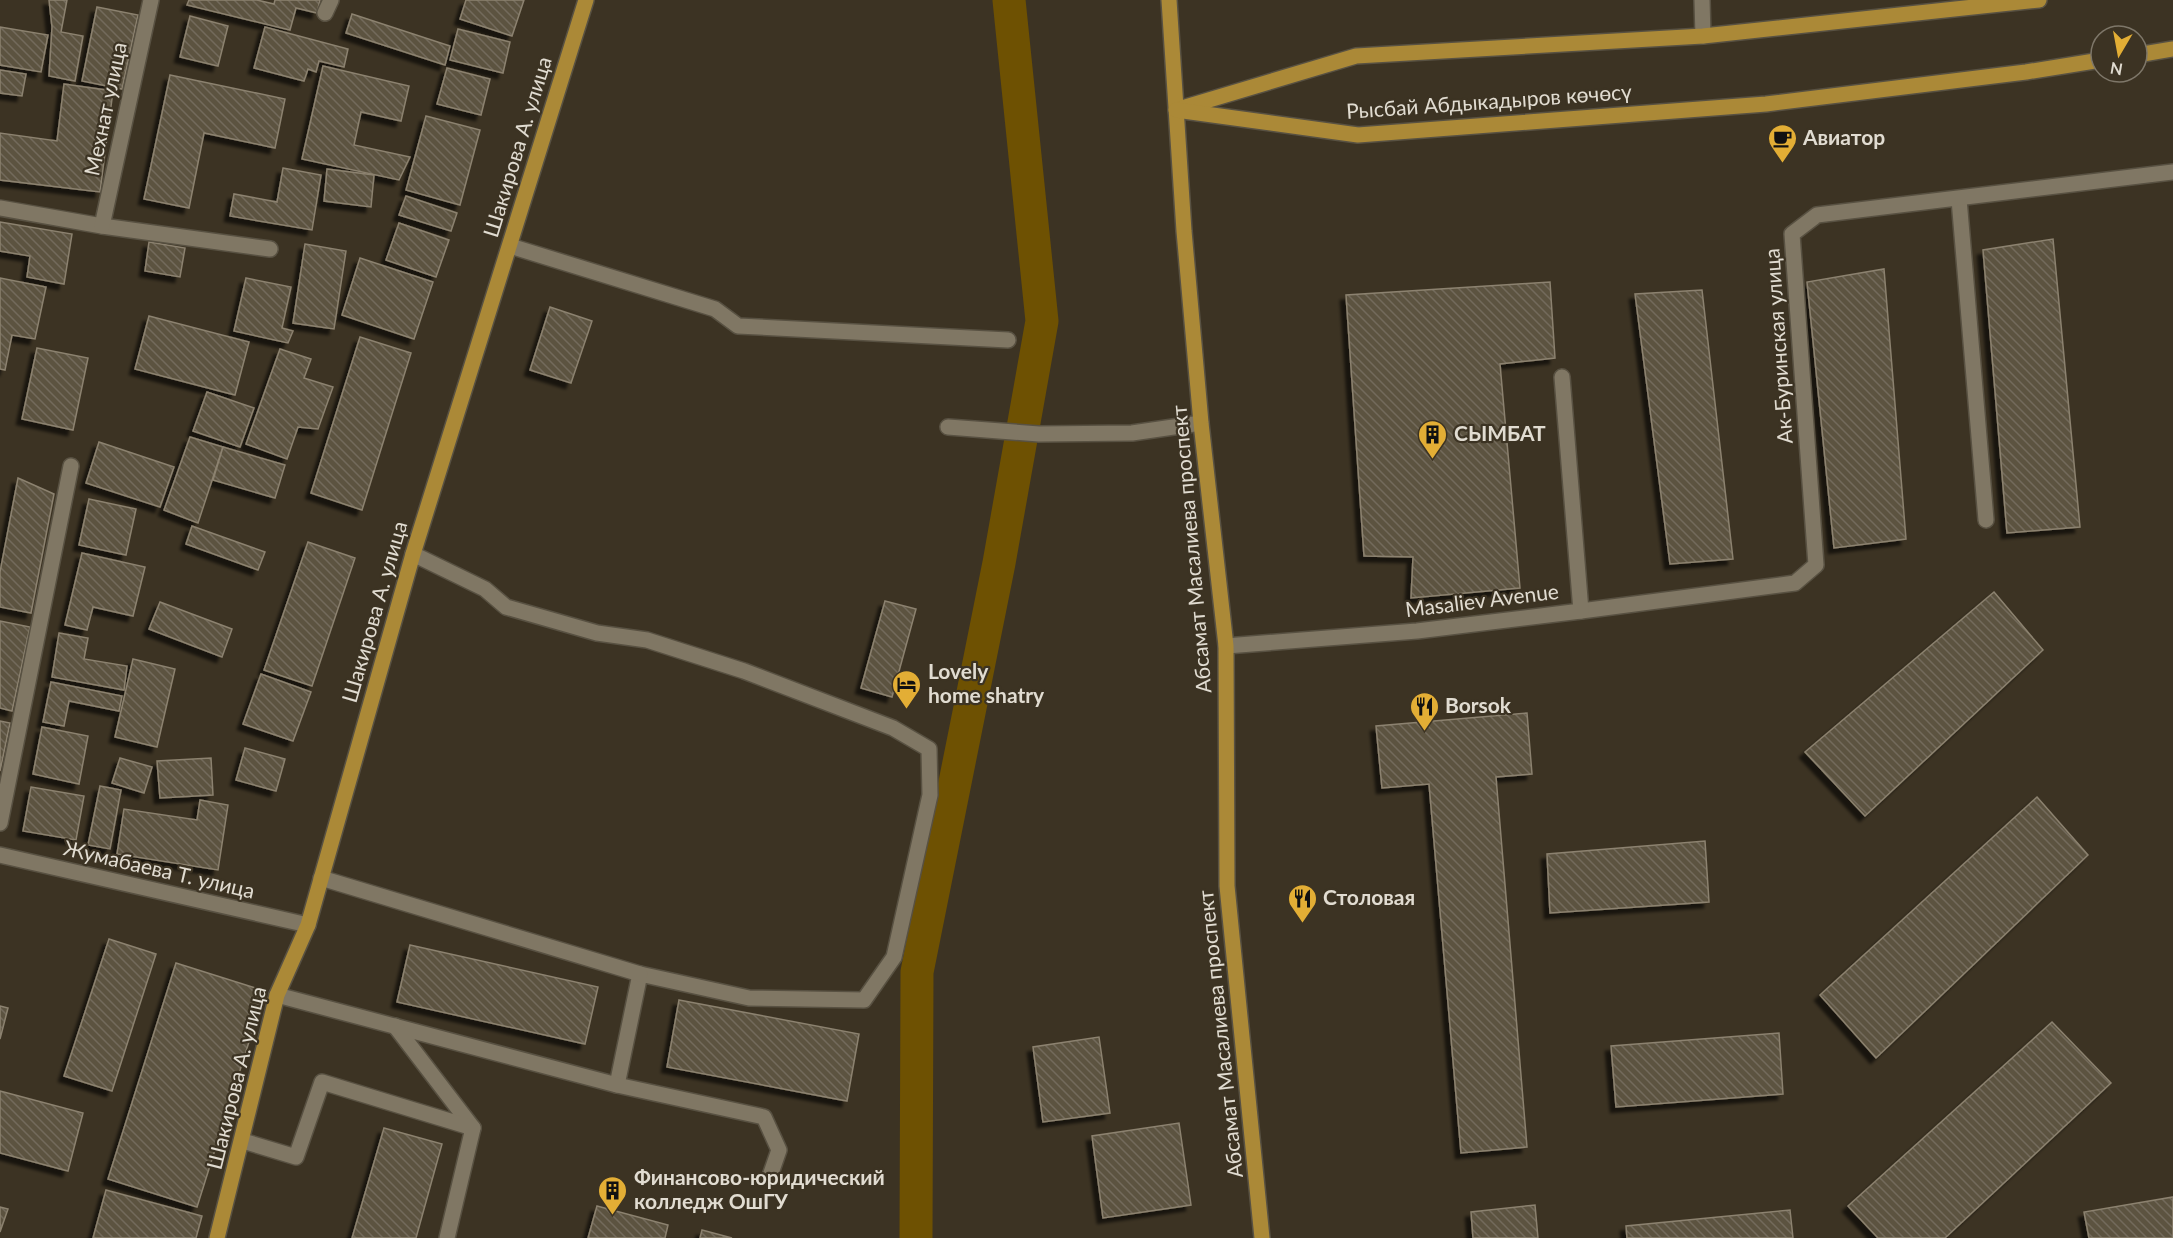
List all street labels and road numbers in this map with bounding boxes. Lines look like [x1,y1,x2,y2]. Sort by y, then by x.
street label: Мехнат улица [78,40,131,178]
street label: Шакирова А. улица [477,53,556,240]
street label: Рысбай Абдыкадыров көчөсү [1345,78,1633,123]
street label: Ак-Буринская улица [1758,248,1797,445]
street label: Абсамат Масалиева проспект [1165,404,1216,694]
street label: Шакирова А. улица [336,518,411,705]
street label: Masaliev Avenue [1404,578,1560,621]
street label: Жумабаева Т. улица [61,834,257,903]
street label: Абсамат Масалиева проспект [1192,889,1247,1179]
street label: Шакирова А. улица [201,984,270,1172]

